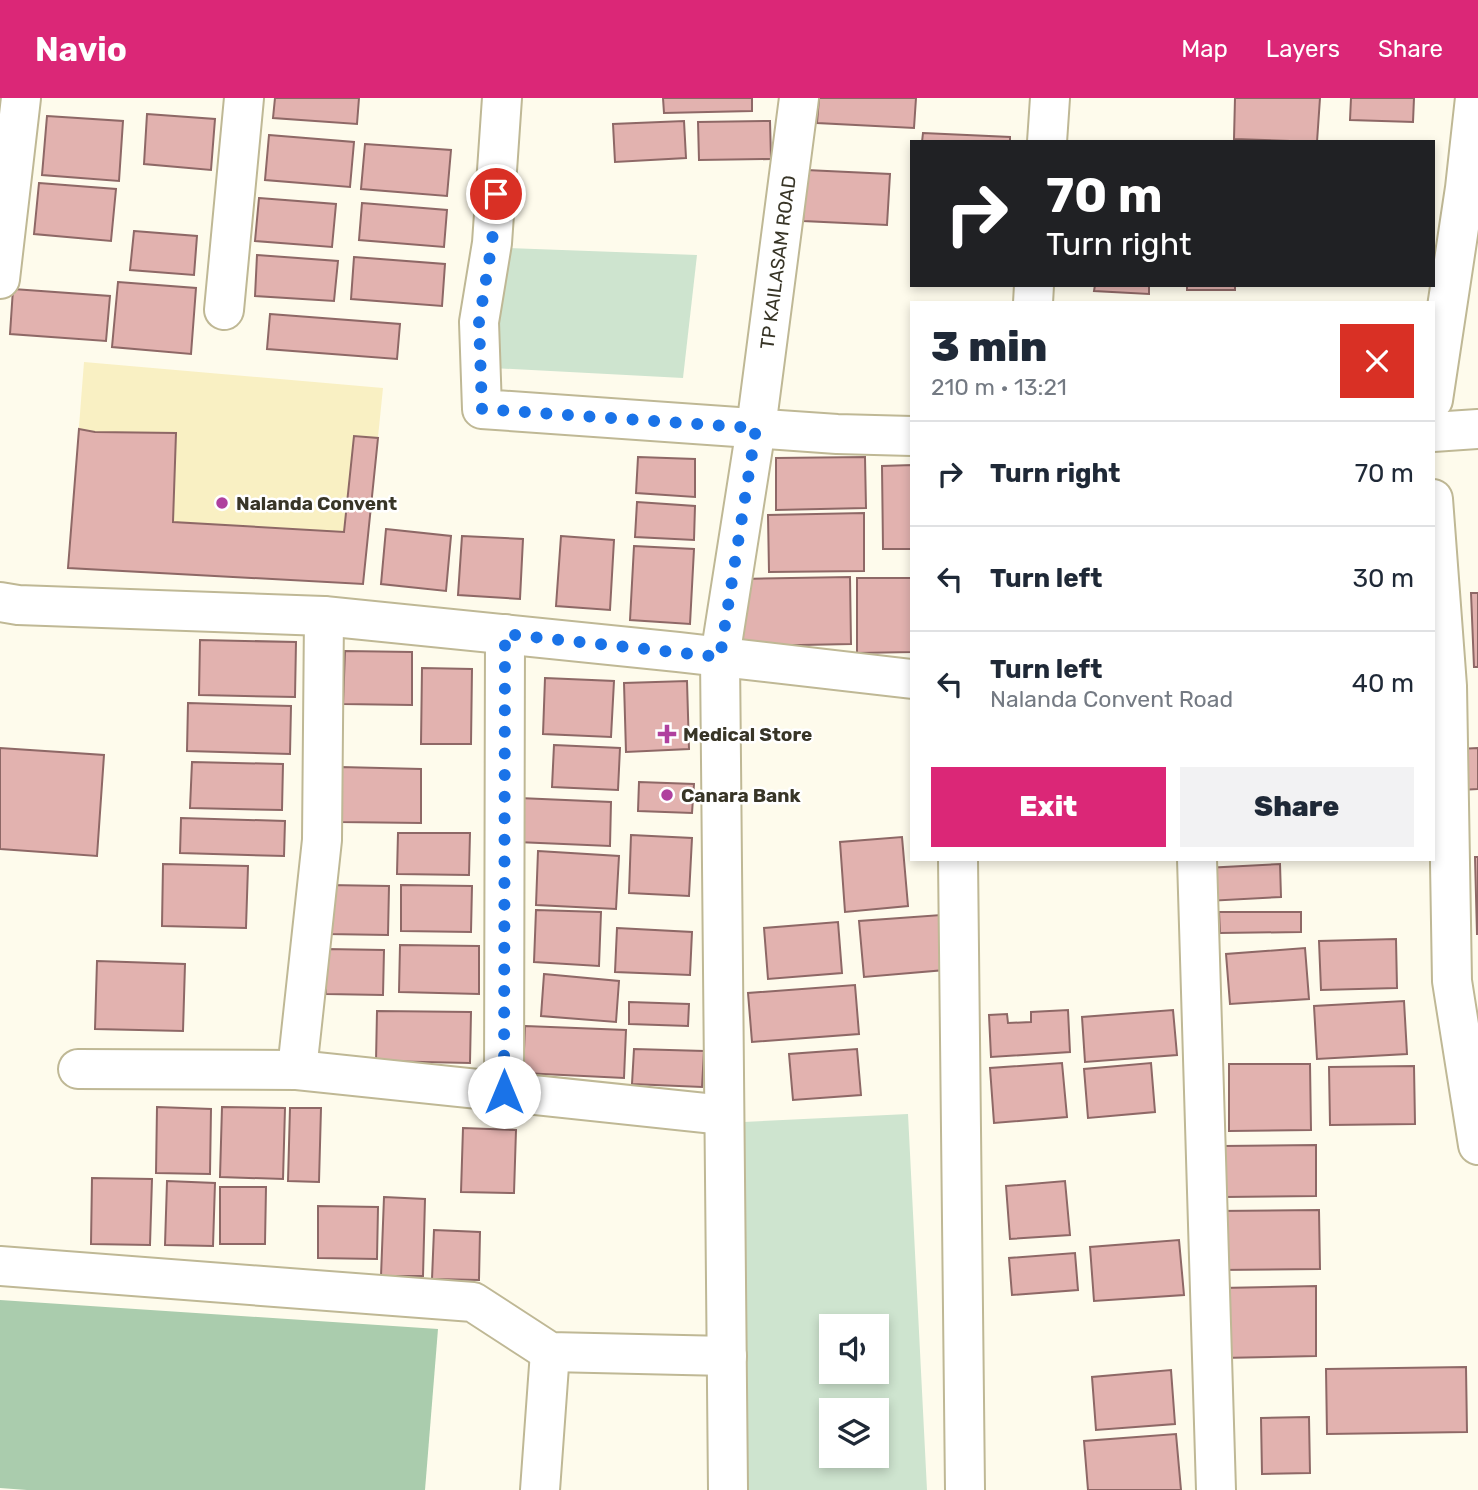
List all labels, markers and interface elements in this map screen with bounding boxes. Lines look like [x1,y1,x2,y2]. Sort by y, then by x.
text: Navio [35,30,127,69]
text: Map [1181,35,1228,63]
text: Layers [1266,35,1340,63]
text: Share [1378,35,1443,63]
pin [466,164,526,224]
text: 70 m [1046,166,1163,224]
icon: right [931,168,1022,259]
street label: TP KAILASAM ROAD [755,174,800,351]
icon: arrive [477,175,515,213]
text: Turn right [1046,225,1191,263]
text: 3 min [931,322,1047,372]
button: close [1340,324,1414,398]
text: 210 m · 13:21 [931,373,1067,401]
icon: right [931,455,969,493]
text: Turn right [990,458,1120,489]
text: 70 m [1355,458,1414,489]
place label: Nalanda Convent [236,492,397,515]
marker: Nalanda Convent [214,495,230,511]
icon: left [931,560,969,598]
text: Turn left [990,563,1102,594]
text: 30 m [1352,563,1414,594]
text: Turn left [990,654,1102,685]
icon: left [931,665,969,703]
text: 40 m [1352,668,1414,699]
text: Nalanda Convent Road [990,685,1233,713]
place label: Medical Store [683,723,812,746]
marker: Medical Store [657,724,677,744]
button: Exit [931,767,1166,847]
button: Share [1180,767,1414,847]
place label: Canara Bank [681,784,801,807]
marker: Canara Bank [659,787,675,803]
position arrow [467,1055,541,1129]
map controls [819,1314,889,1468]
button: sound [819,1314,889,1384]
button: layers [819,1398,889,1468]

